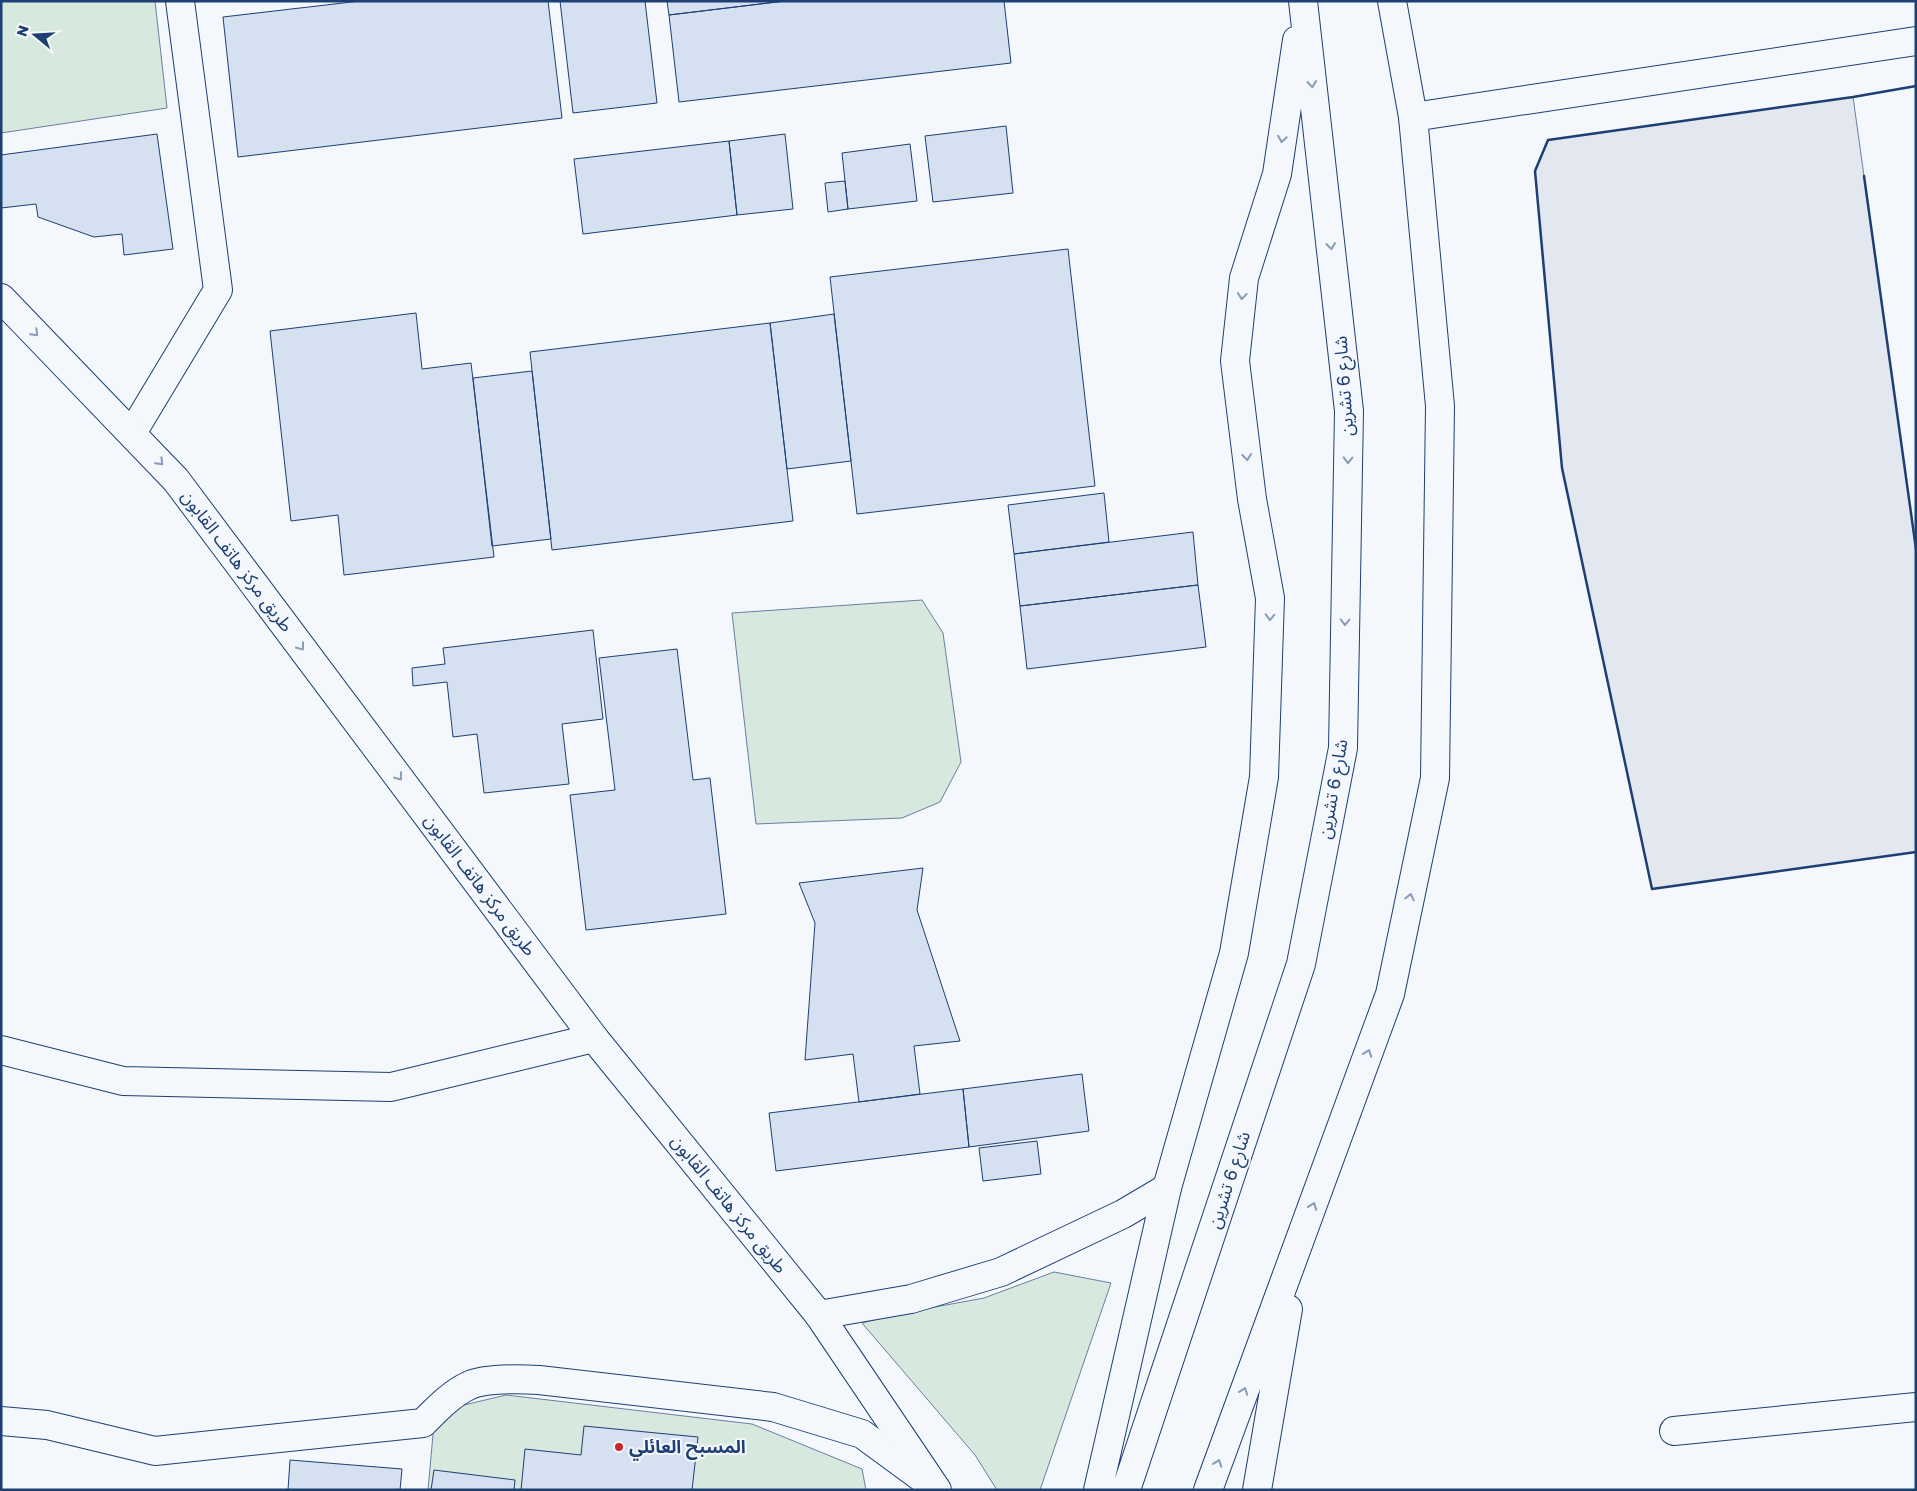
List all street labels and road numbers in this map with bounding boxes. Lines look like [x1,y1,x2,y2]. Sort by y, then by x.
street label: شارع 6 تشرين [1329,335,1361,437]
street label: طريق مركز هاتف القابون [176,485,298,636]
street label: شارع 6 تشرين [1312,737,1356,841]
street label: طريق مركز هاتف القابون [419,809,541,960]
street label: شارع 6 تشرين [1202,1128,1258,1232]
street label: طريق مركز هاتف القابون [666,1130,792,1278]

